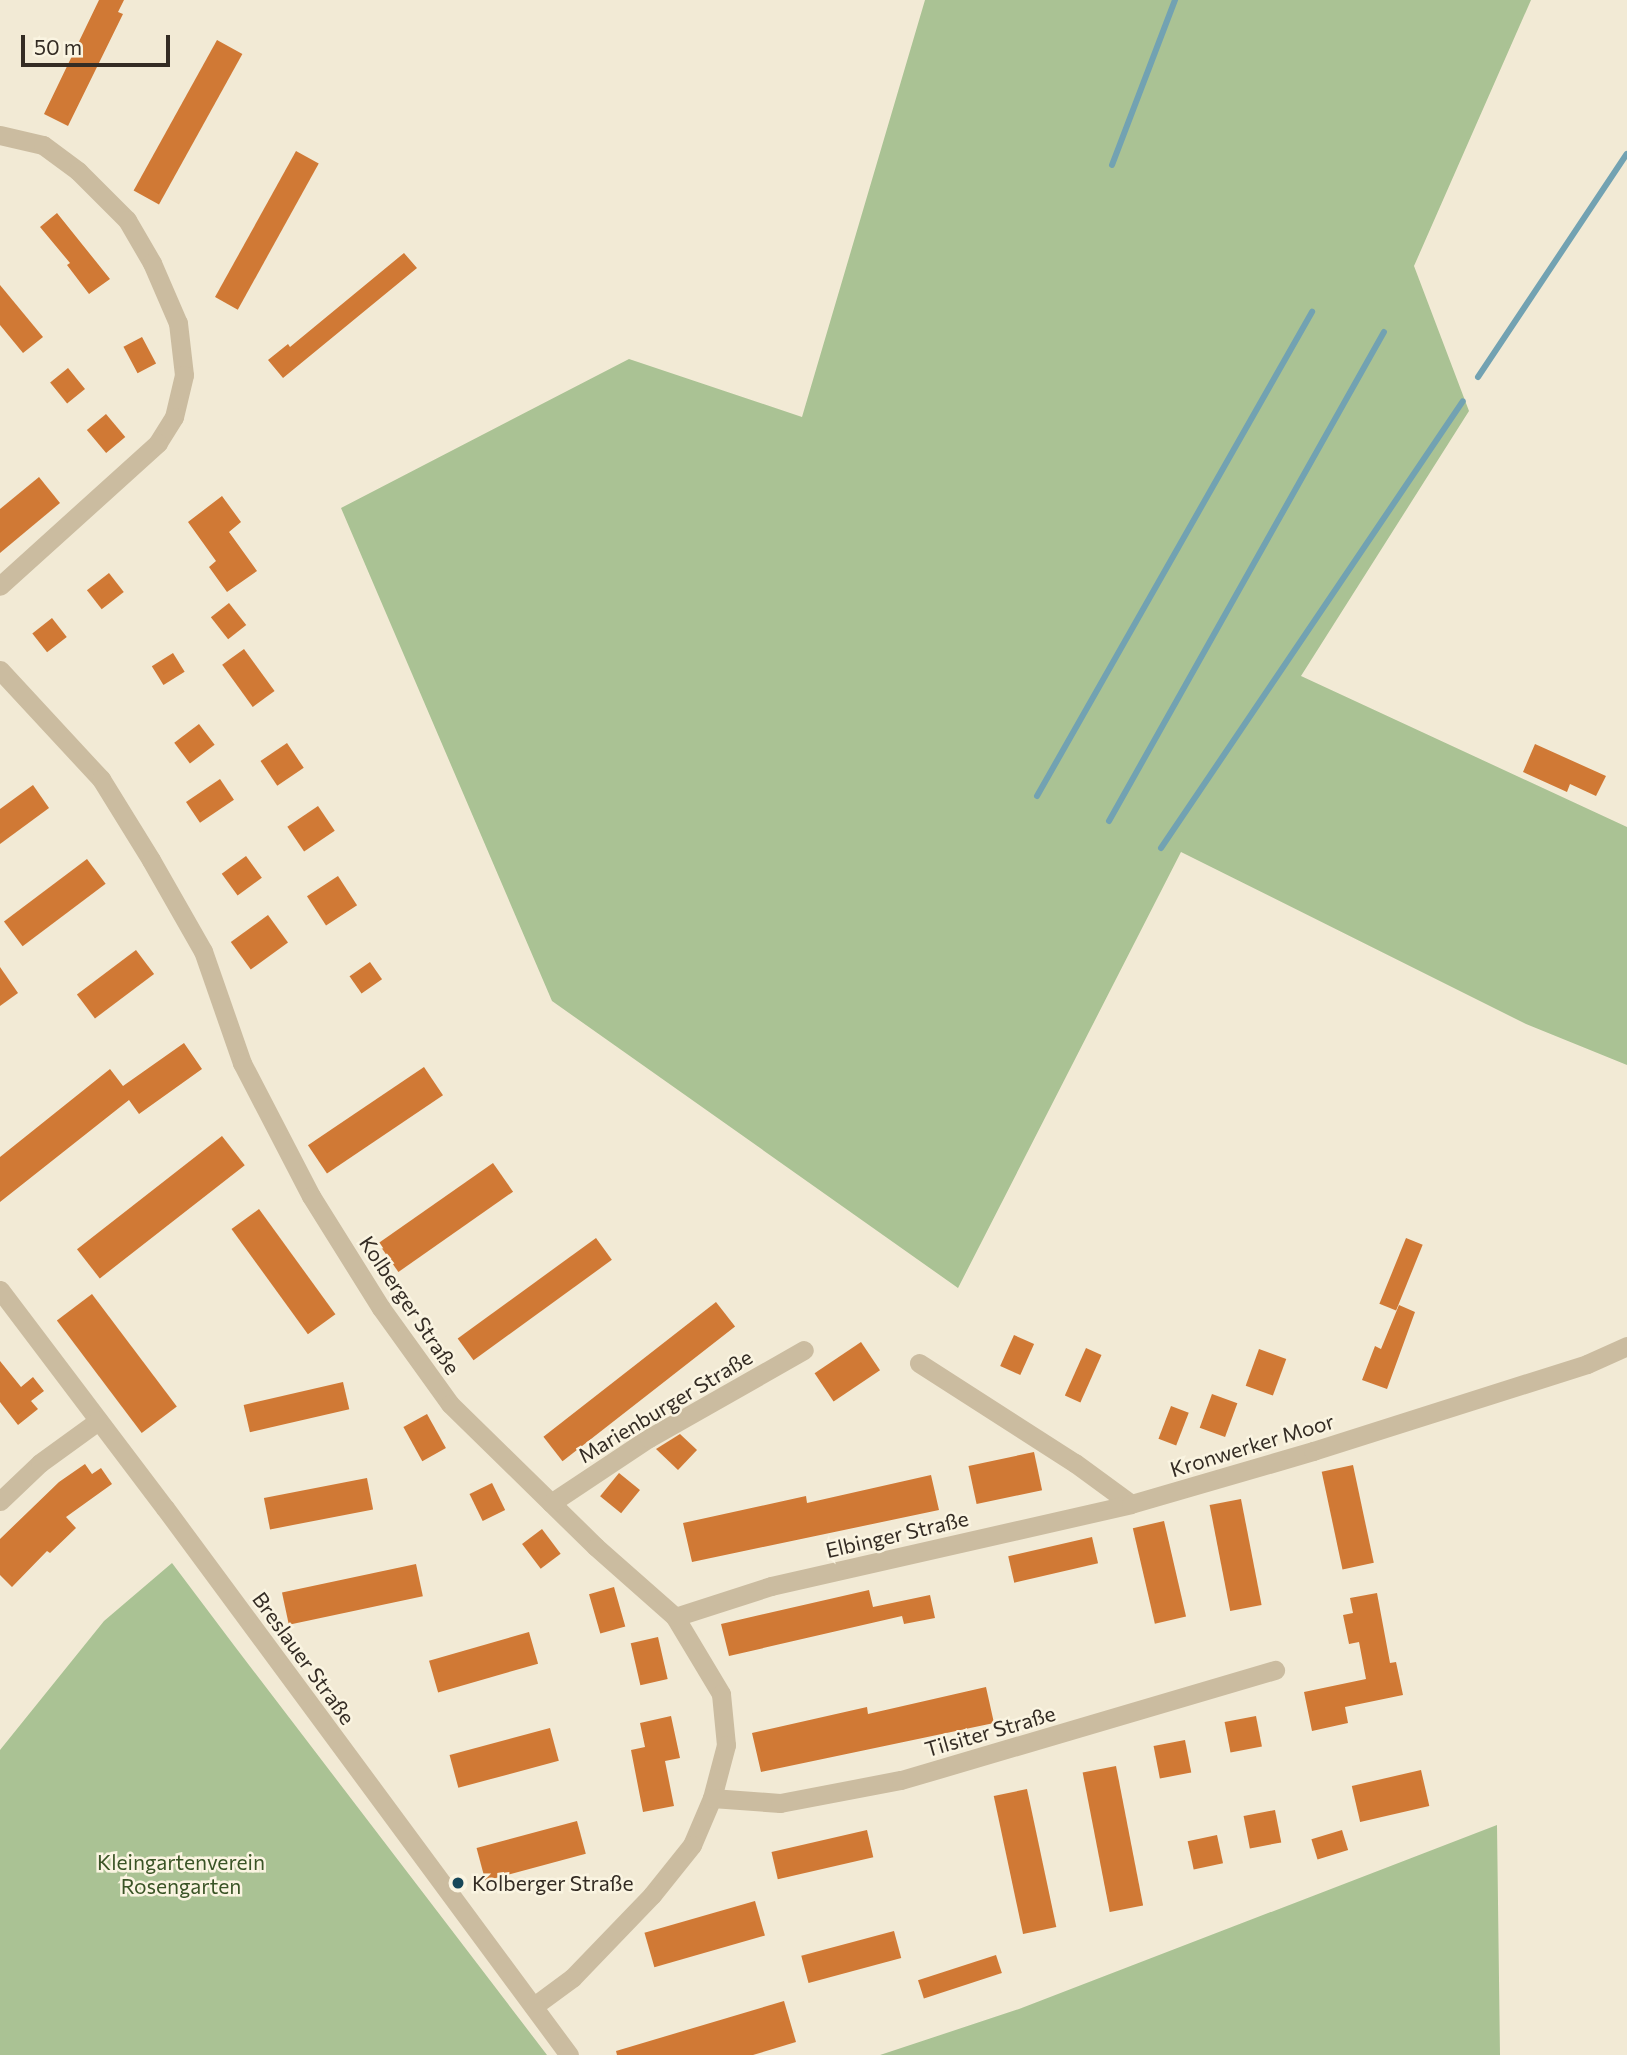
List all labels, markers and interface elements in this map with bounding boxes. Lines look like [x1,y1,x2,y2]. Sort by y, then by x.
scale bar [24,21,173,65]
text: 50 m [34,34,82,59]
street label: Kolberger Straße [354,1231,466,1379]
street label: Marienburger Straße [573,1344,757,1468]
street label: Kronwerker Moor [1167,1408,1337,1482]
street label: Elbinger Straße [823,1505,971,1563]
street label: Breslauer Straße [248,1587,360,1729]
street label: Tilsiter Straße [922,1700,1058,1762]
park label: Kleingartenverein Rosengarten [97,1849,265,1899]
place label: Kolberger Straße [472,1870,633,1896]
marker: Kolberger Straße [450,1875,466,1891]

